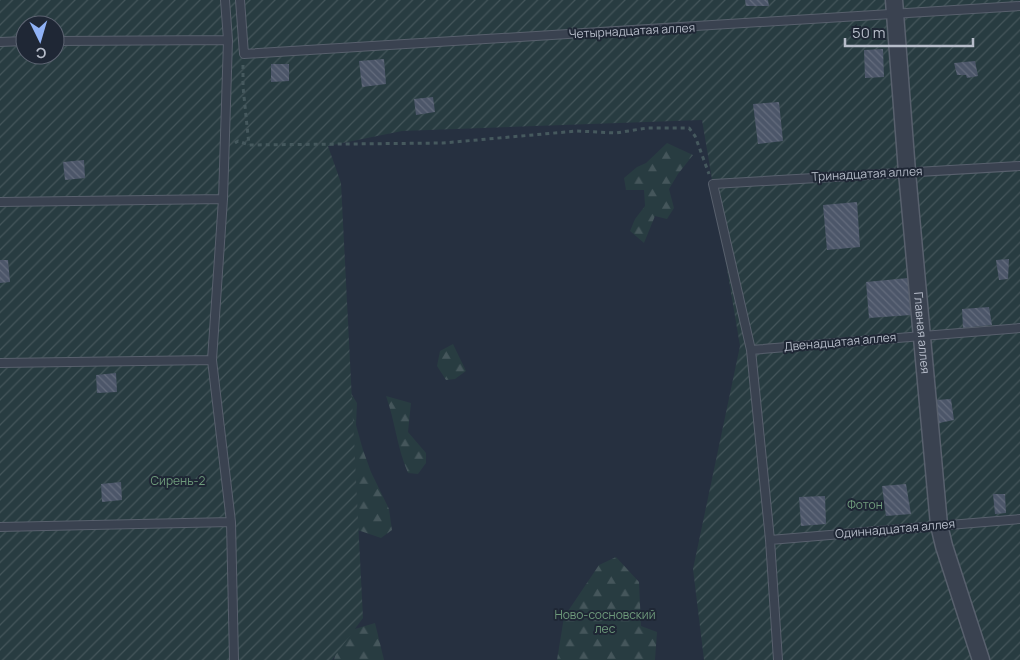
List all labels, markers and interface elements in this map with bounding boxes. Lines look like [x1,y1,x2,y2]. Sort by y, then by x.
north arrow [15,15,65,65]
scale bar [845,15,972,47]
street label: Четырнадцатая аллея [568,19,696,42]
text: 50 m [852,22,886,43]
text: С [35,44,47,63]
street label: Тринадцатая аллея [811,162,923,185]
street label: Главная аллея [910,291,934,375]
street label: Двенадцатая аллея [783,328,897,355]
park label: Сирень-2 [151,472,206,489]
park label: Фотон [847,496,883,513]
street label: Одиннадцатая аллея [834,515,956,542]
park label: Ново-сосновский лес [555,606,655,637]

